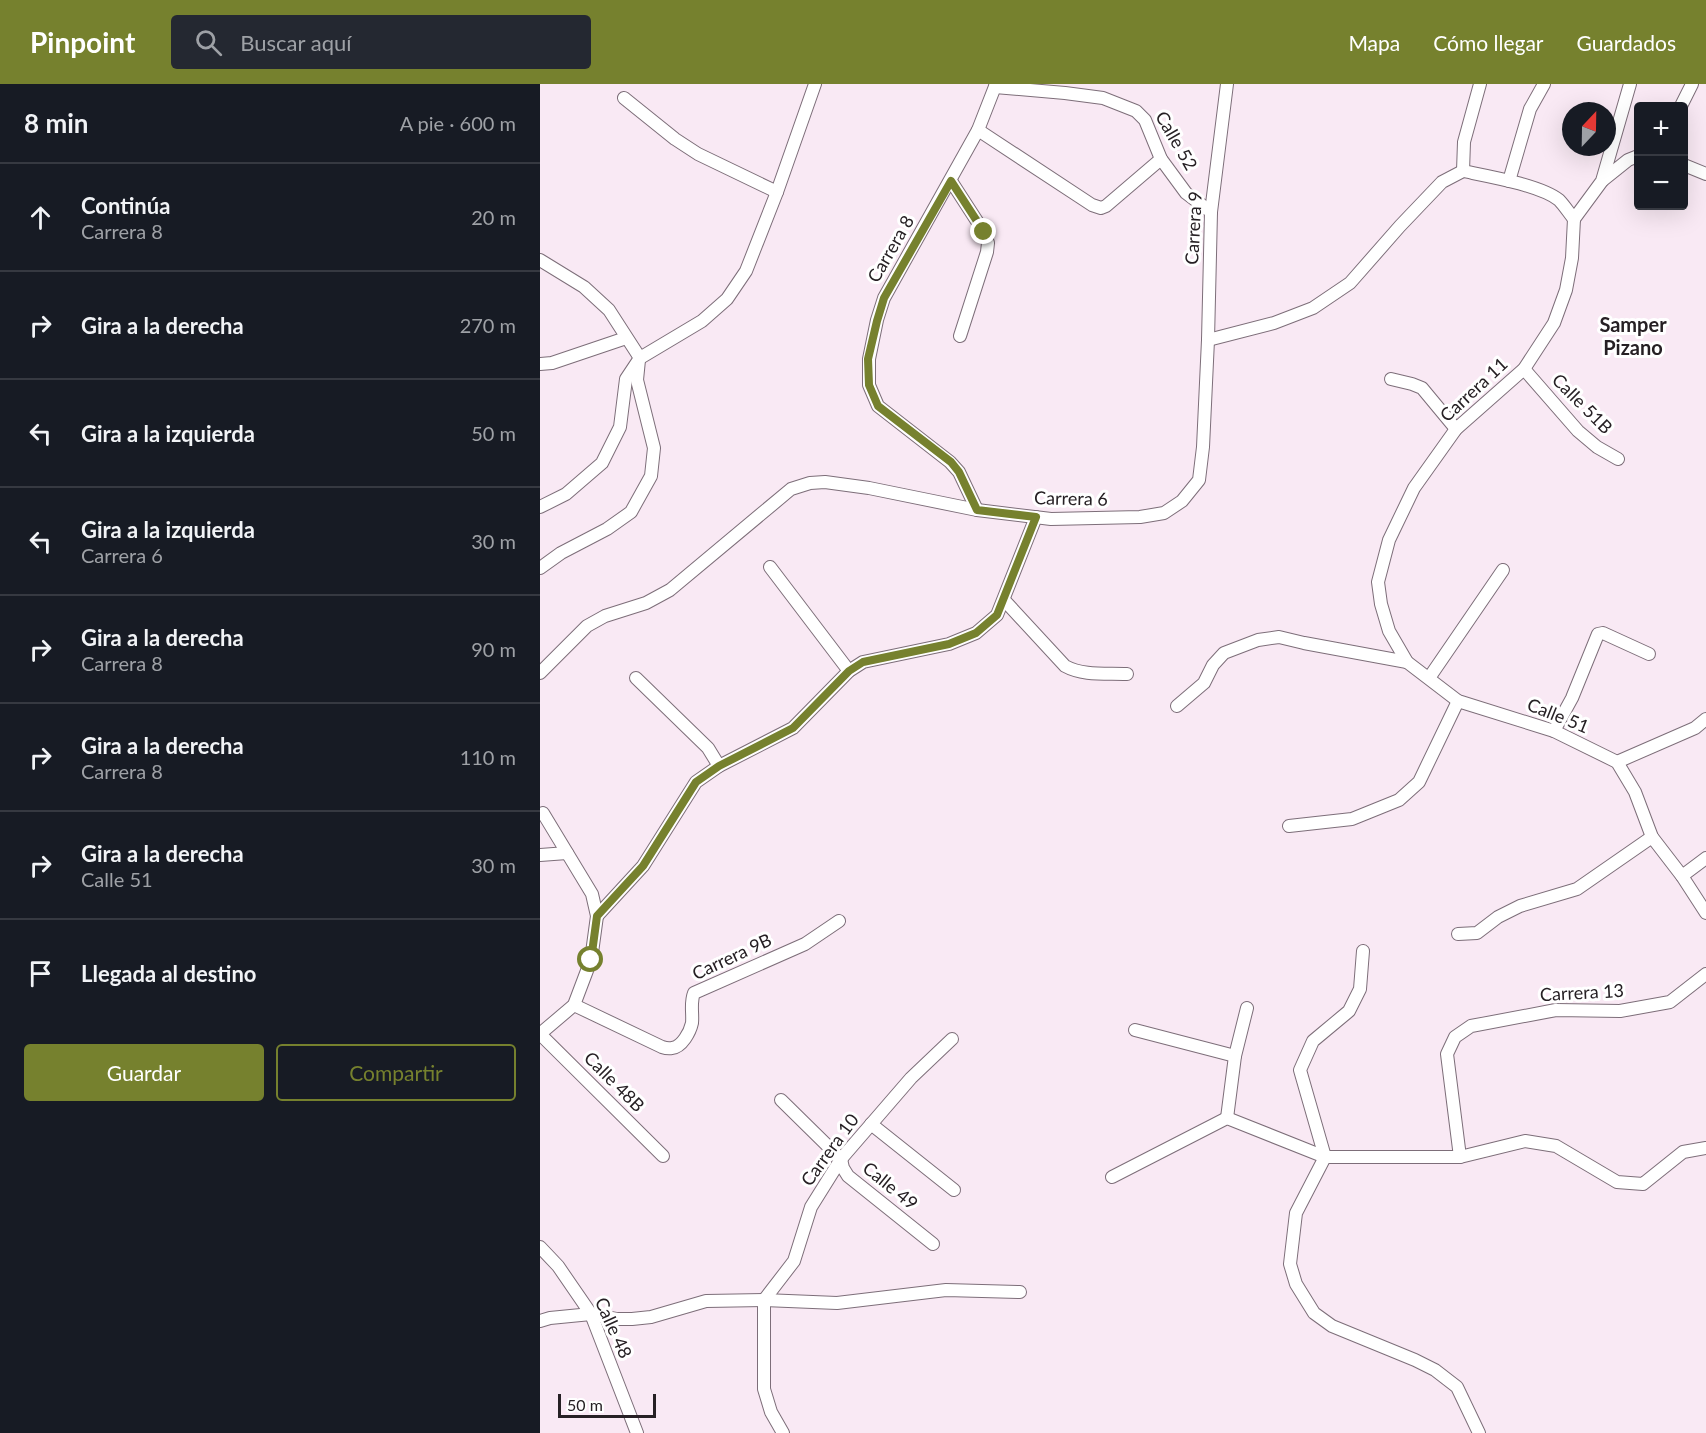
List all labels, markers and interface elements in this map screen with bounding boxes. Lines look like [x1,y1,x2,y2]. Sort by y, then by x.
search box [171,15,591,69]
text: Pinpoint [30,25,135,59]
icon: search [192,26,225,59]
text: Buscar aquí [240,29,352,56]
text: Mapa [1348,30,1400,55]
text: Cómo llegar [1433,30,1544,55]
text: Guardados [1577,30,1676,55]
north arrow [1562,102,1616,156]
map controls [1634,102,1688,210]
button: + [1634,102,1688,156]
text: 8 min [24,107,88,139]
street label: Calle 52 [1151,107,1203,174]
text: A pie · 600 m [400,111,516,135]
button: − [1634,156,1688,210]
street label: Carrera 9 [1180,191,1206,265]
text: Continúa [81,192,170,219]
icon: ahead [24,201,57,234]
text: 20 m [471,205,516,229]
street label: Carrera 8 [862,211,918,286]
route end [970,218,996,244]
text: Carrera 8 [81,219,163,243]
icon: right [24,309,57,342]
text: Gira a la derecha [81,312,244,339]
district label: Samper Pizano [1599,312,1667,359]
text: 270 m [460,313,516,337]
street label: Carrera 11 [1435,353,1512,426]
street label: Calle 51B [1548,369,1617,438]
icon: left [24,417,57,450]
text: Gira a la izquierda [81,420,255,447]
text: 50 m [471,421,516,445]
street label: Carrera 6 [1034,486,1108,510]
text: Gira a la izquierda [81,516,255,543]
icon: left [24,525,57,558]
text: 30 m [471,529,516,553]
text: Carrera 6 [81,543,163,567]
text: Gira a la derecha [81,624,244,651]
icon: right [24,633,57,666]
text: 90 m [471,637,516,661]
text: Carrera 8 [81,651,163,675]
street label: Calle 51 [1524,693,1592,737]
text: Gira a la derecha [81,732,244,759]
icon: right [24,741,57,774]
text: 110 m [460,745,516,769]
text: Carrera 8 [81,759,163,783]
text: Gira a la derecha [81,840,244,867]
icon: right [24,849,57,882]
text: 30 m [471,853,516,877]
text: Calle 51 [81,867,153,891]
street label: Carrera 9B [688,928,775,984]
route start [577,946,603,972]
icon: arrive [24,957,57,990]
text: Llegada al destino [81,960,257,987]
street label: Carrera 13 [1539,979,1624,1005]
button: Guardar [24,1044,264,1101]
button: Compartir [276,1044,516,1101]
street label: Calle 48B [580,1047,649,1116]
street label: Carrera 10 [796,1109,863,1190]
street label: Calle 49 [859,1156,923,1214]
street label: Calle 48 [591,1294,637,1362]
scale bar [558,1391,656,1418]
text: 50 m [567,1395,603,1414]

